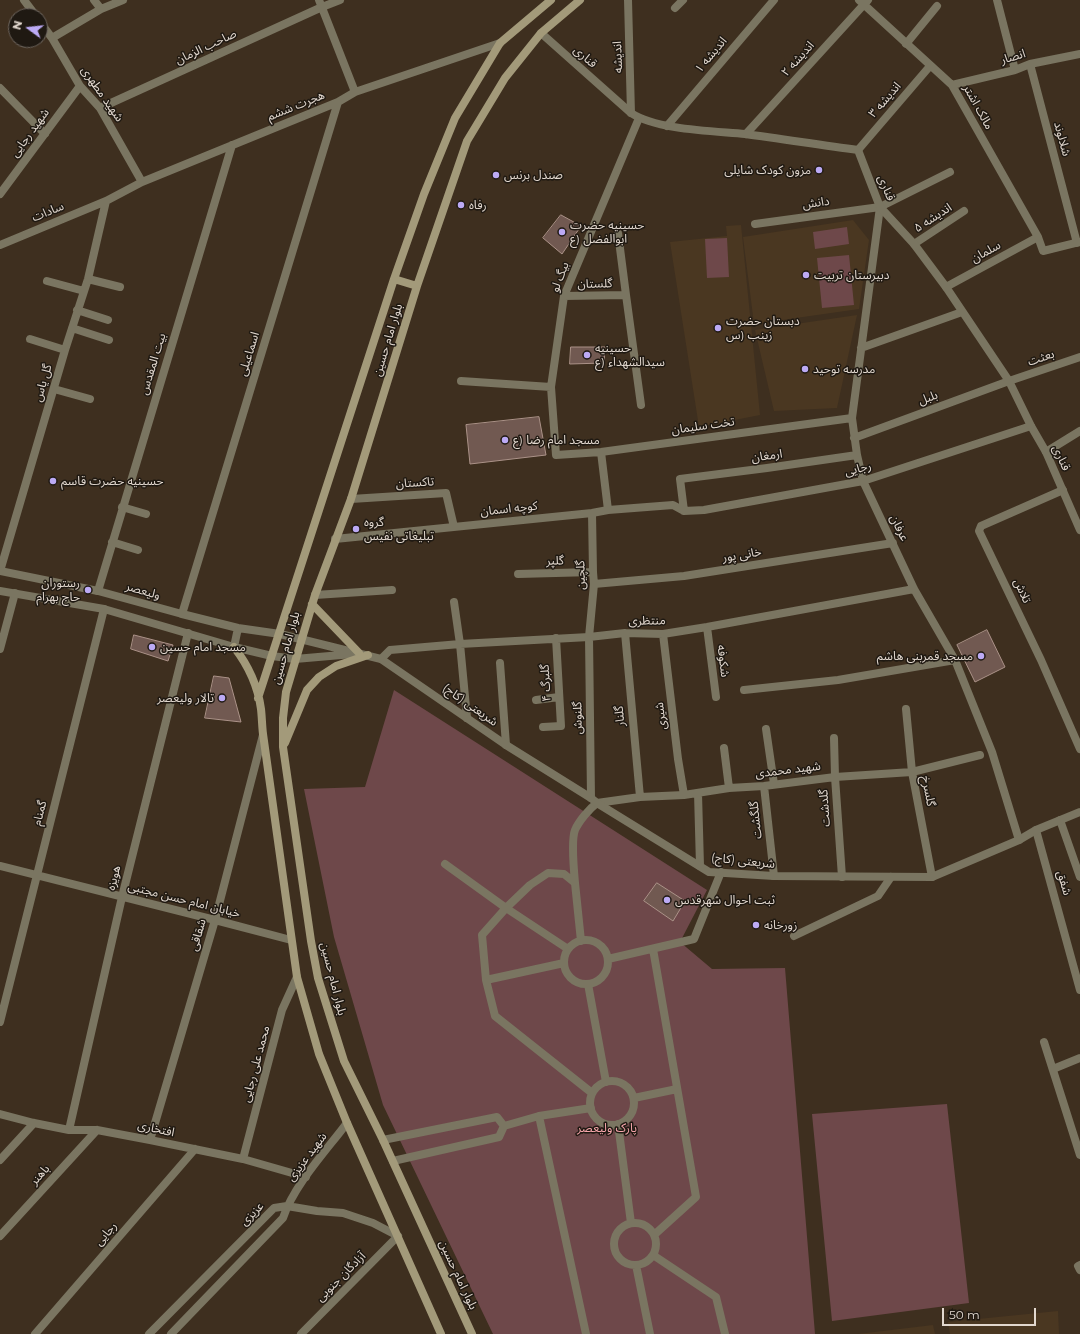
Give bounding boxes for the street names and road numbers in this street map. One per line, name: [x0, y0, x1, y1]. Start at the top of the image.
street label: صاحب الزمان: [173, 27, 239, 67]
street label: اندیشه ۱: [692, 34, 730, 76]
street label: اندیشه ۲: [779, 39, 817, 79]
street label: اندیشه: [610, 41, 626, 73]
street label: قناری: [570, 43, 600, 71]
street label: انصار: [999, 46, 1027, 68]
street label: شهید مطهری: [78, 64, 126, 124]
street label: اندیشه ۳: [866, 79, 904, 121]
street label: مالک اشتر: [960, 82, 996, 132]
street label: هجرت ششم: [265, 88, 327, 124]
street label: شهید رجایی: [8, 106, 52, 160]
street label: شلالوند: [1051, 120, 1073, 158]
street label: قناری: [874, 173, 898, 203]
street label: دانش: [802, 194, 830, 212]
street label: سادات: [30, 199, 66, 225]
street label: اندیشه ۵: [911, 200, 955, 236]
street label: سلمان: [969, 238, 1003, 266]
street label: بیگ لو: [548, 260, 572, 294]
street label: گلستان: [577, 276, 613, 292]
street label: بلوار امام حسین: [370, 302, 406, 378]
street label: اسماعیلی: [235, 330, 263, 378]
street label: بیت المقدس: [137, 331, 169, 397]
street label: بعثت: [1026, 347, 1056, 369]
street label: گل یاس: [31, 363, 55, 403]
street label: بلبل: [916, 388, 940, 408]
street label: تخت سلیمان: [670, 414, 736, 438]
street label: قناری: [1049, 443, 1073, 473]
street label: ارمغان: [751, 447, 783, 465]
street label: رجایی: [843, 459, 873, 479]
street label: تاکستان: [395, 474, 435, 492]
street label: کوچه اسمان: [480, 499, 538, 519]
street label: عرفان: [887, 512, 911, 544]
street label: خانی پور: [721, 545, 763, 565]
street label: گلپر: [546, 554, 564, 568]
street label: گلچین: [574, 560, 588, 590]
street label: تلاش: [1010, 576, 1034, 606]
street label: ولیعصر: [124, 579, 162, 603]
street label: بلوار امام حسین: [269, 610, 303, 686]
street label: منتظری: [628, 613, 666, 629]
street label: شکوفه: [714, 644, 732, 678]
street label: گلبرگ ۴: [538, 664, 554, 702]
street label: شریعتی (کاج): [440, 681, 500, 729]
street label: گلنوش: [571, 701, 585, 735]
street label: شیری: [652, 701, 670, 731]
street label: گلنار: [612, 705, 628, 727]
street label: شهید محمدی: [754, 759, 822, 781]
street label: گلسرخ: [918, 774, 938, 808]
street label: گلدشت: [817, 789, 833, 827]
street label: گمنام: [30, 799, 50, 827]
street label: گلگشت: [747, 800, 765, 840]
street label: شریعتی (کاج): [710, 850, 776, 872]
street label: هویزه: [104, 864, 124, 892]
street label: شفق: [1054, 869, 1074, 897]
street label: خیابان امام حسن مجتبی: [126, 879, 242, 921]
street label: شقاقی: [187, 917, 209, 953]
street label: بلوار امام حسین: [317, 941, 349, 1017]
street label: محمد علی رجایی: [239, 1024, 273, 1104]
street label: افتخاری: [136, 1118, 176, 1140]
street label: شهید عزیزی: [284, 1130, 330, 1184]
street label: باهنر: [27, 1162, 53, 1188]
street label: عزیزی: [237, 1199, 267, 1229]
street label: رجایی: [92, 1219, 120, 1249]
street label: بلوار امام حسین: [436, 1238, 480, 1312]
street label: آزادگان جنوبی: [313, 1249, 369, 1305]

